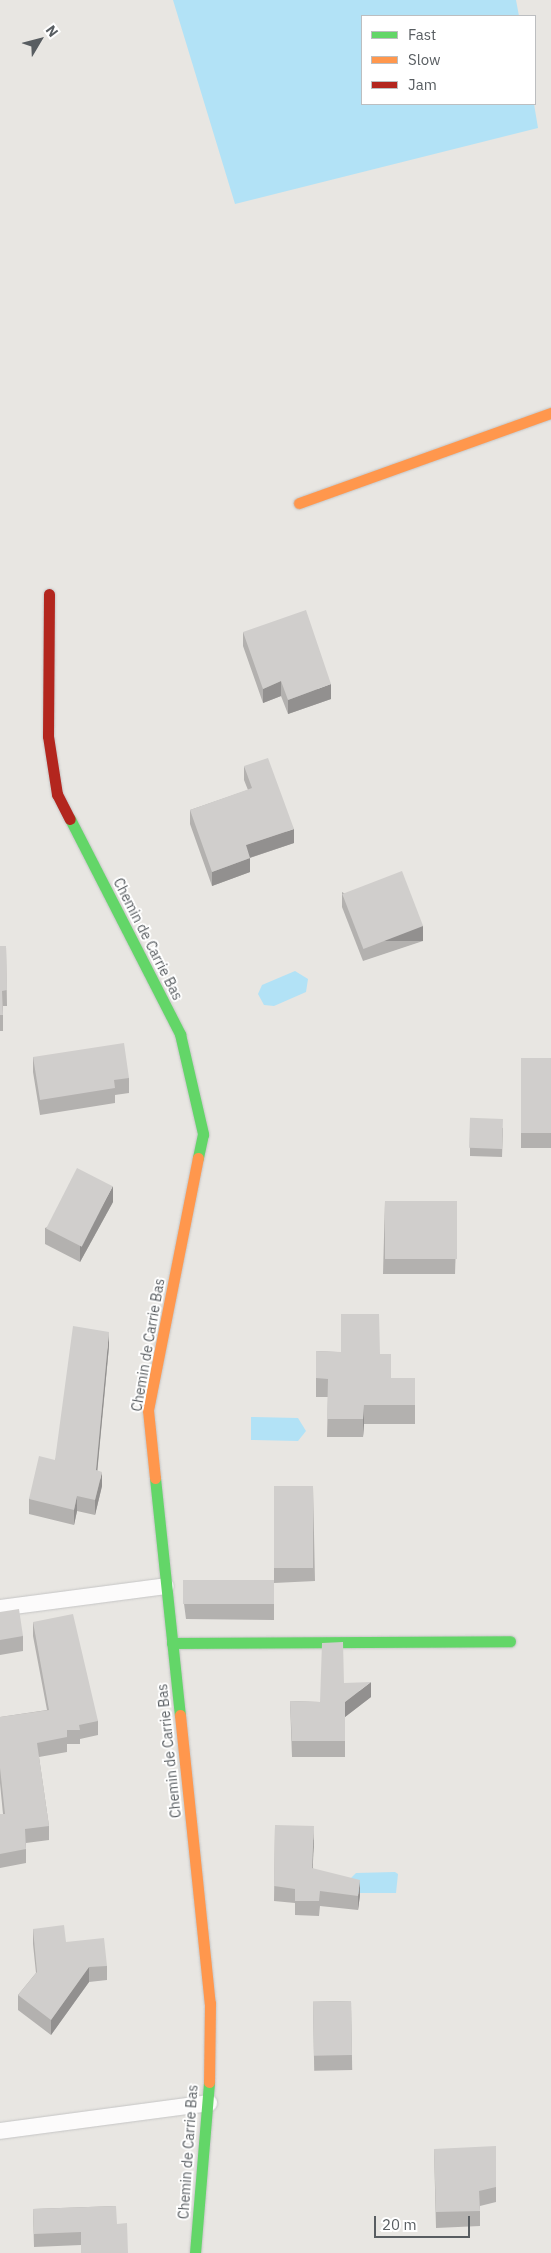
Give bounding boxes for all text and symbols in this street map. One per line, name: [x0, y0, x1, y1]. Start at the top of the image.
north arrow: [15, 15, 65, 65]
legend: [361, 15, 536, 105]
text: N: [42, 22, 62, 40]
text: Fast: [408, 25, 436, 44]
text: Slow: [408, 50, 441, 69]
text: Jam: [408, 75, 437, 94]
street label: Chemin de Carrie Bas: [110, 875, 186, 1003]
street label: Chemin de Carrie Bas: [128, 1277, 168, 1413]
street label: Chemin de Carrie Bas: [154, 1683, 184, 1819]
street label: Chemin de Carrie Bas: [175, 2084, 201, 2220]
scale bar: [376, 2206, 472, 2238]
text: 20 m: [382, 2215, 417, 2234]

